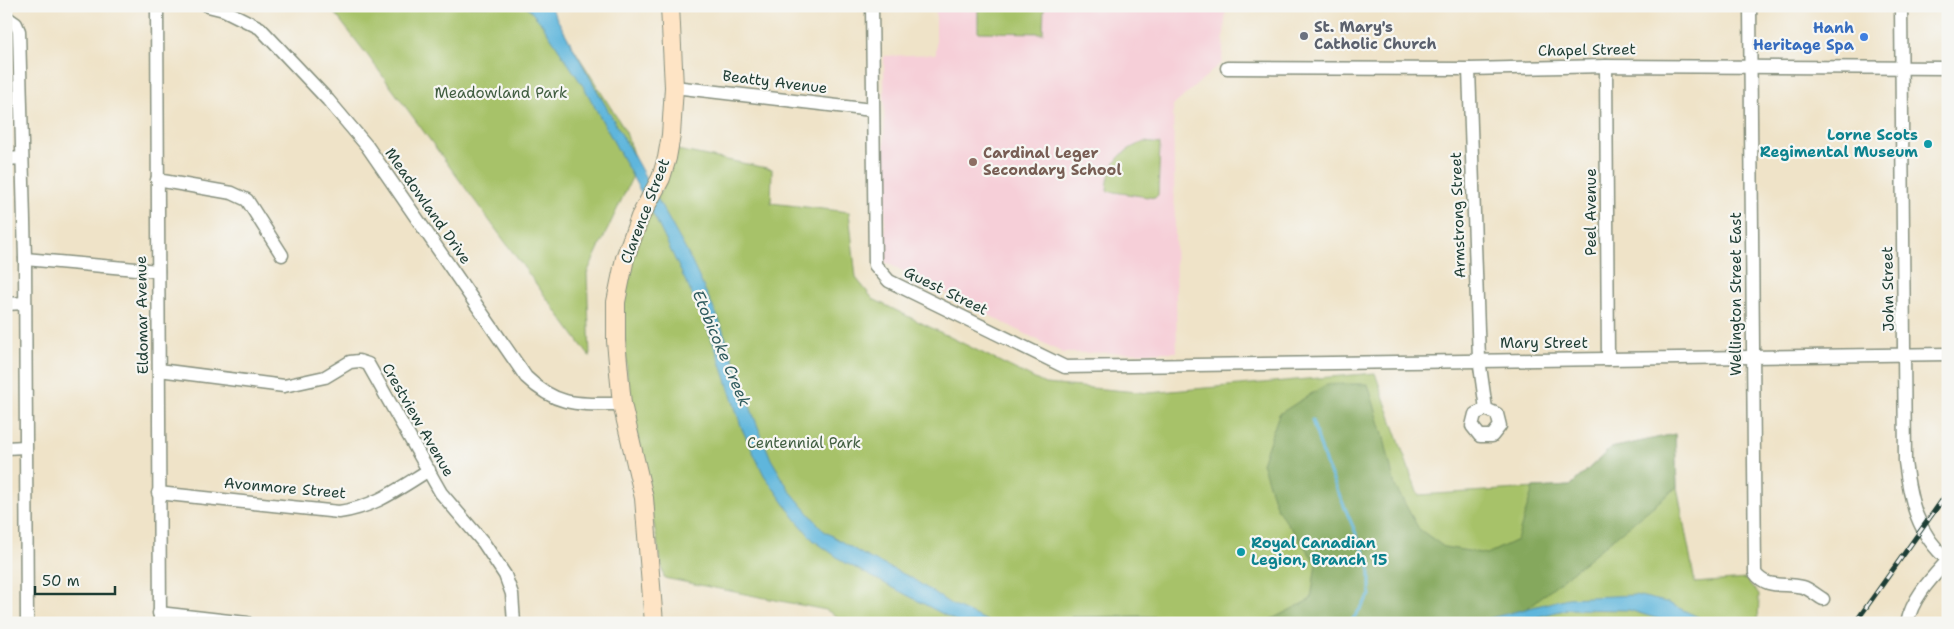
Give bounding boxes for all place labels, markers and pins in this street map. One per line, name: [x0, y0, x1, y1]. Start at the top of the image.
place label: St. Mary's Catholic Church: [1314, 17, 1437, 54]
place label: Hanh Heritage Spa: [1753, 18, 1855, 55]
marker: St. Mary's Catholic Church: [1298, 30, 1310, 42]
marker: Hanh Heritage Spa: [1858, 31, 1870, 43]
place label: Lorne Scots Regimental Museum: [1760, 125, 1918, 162]
marker: Lorne Scots Regimental Museum: [1922, 138, 1934, 150]
place label: Cardinal Leger Secondary School: [983, 143, 1122, 180]
marker: Cardinal Leger Secondary School: [967, 156, 979, 168]
place label: Royal Canadian Legion, Branch 15: [1251, 533, 1387, 570]
marker: Royal Canadian Legion, Branch 15: [1235, 546, 1247, 558]

